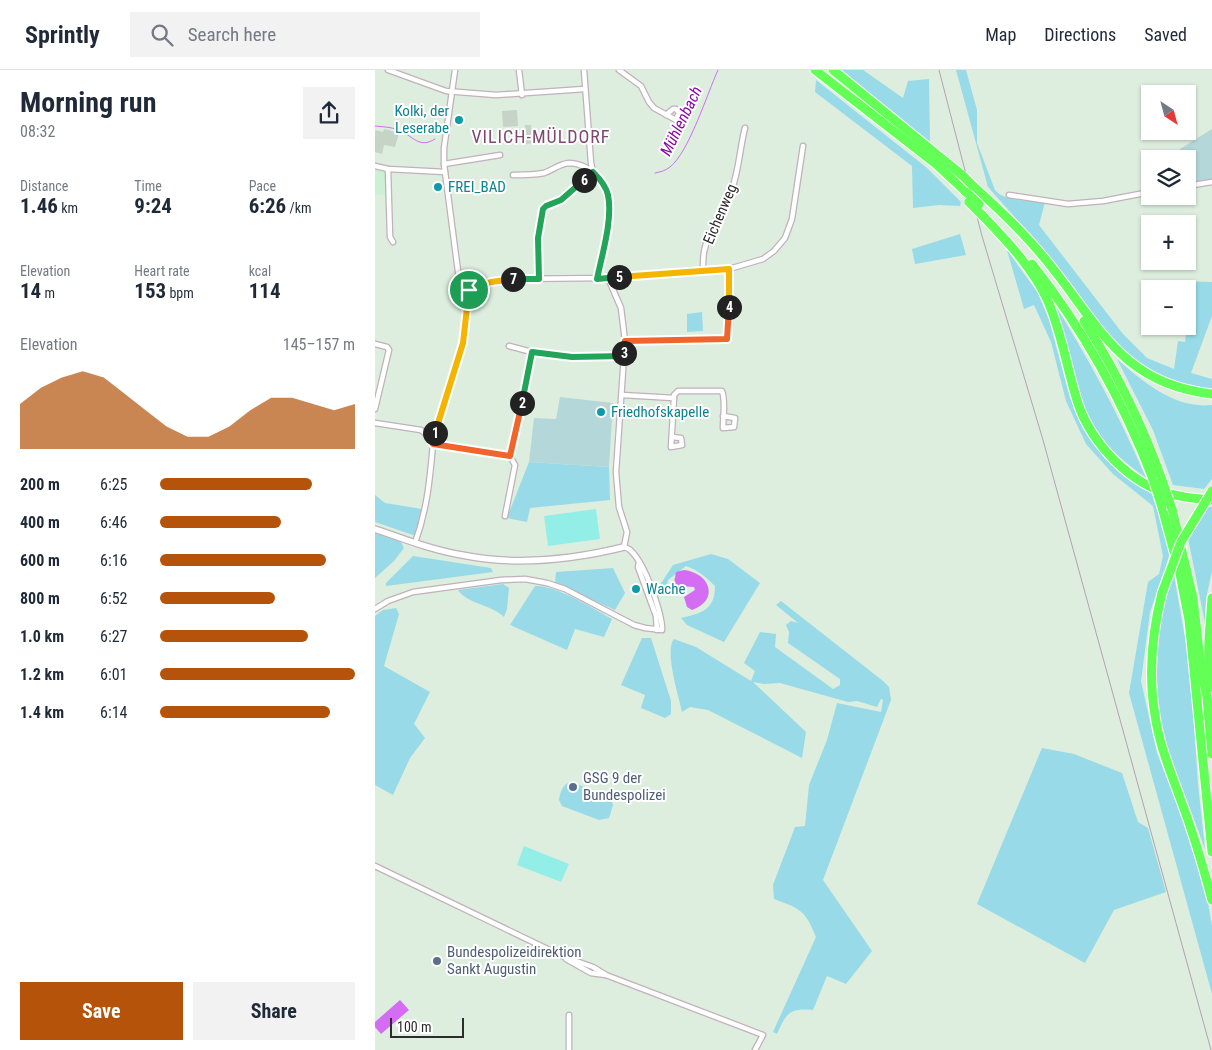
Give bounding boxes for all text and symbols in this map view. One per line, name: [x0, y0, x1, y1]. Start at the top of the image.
search box: [130, 12, 480, 57]
text: Sprintly: [25, 21, 100, 49]
icon: search: [148, 21, 176, 49]
text: Search here: [188, 23, 276, 46]
text: Map: [985, 24, 1016, 45]
text: Directions: [1044, 24, 1116, 45]
text: Saved: [1144, 24, 1187, 45]
water label: Mühlenbach: [656, 83, 706, 159]
north arrow: [1141, 85, 1196, 140]
map controls: [1141, 85, 1196, 335]
text: Morning run: [20, 86, 156, 119]
button: share: [303, 87, 355, 139]
place label: Kolki, der Leserabe: [394, 102, 449, 137]
marker: Kolki, der Leserabe: [453, 114, 465, 126]
text: 08:32: [20, 122, 55, 141]
district label: VILICH-MÜLDORF: [471, 126, 611, 147]
button: layers: [1141, 150, 1196, 205]
pin: 6: [571, 168, 597, 192]
text: 6: [581, 172, 588, 188]
text: Distance: [20, 178, 68, 194]
text: Time: [134, 178, 162, 194]
text: Pace: [249, 178, 276, 194]
place label: FREI_BAD: [448, 178, 506, 196]
marker: FREI_BAD: [432, 181, 444, 193]
street label: Eichenweg: [699, 181, 741, 247]
text: 1.46: [20, 194, 58, 218]
text: 9:24: [134, 194, 172, 218]
text: 6:26: [249, 194, 286, 218]
text: km: [58, 200, 78, 216]
text: /km: [286, 200, 312, 216]
button: +: [1141, 215, 1196, 270]
text: Elevation: [20, 263, 70, 279]
text: Heart rate: [134, 263, 190, 279]
text: kcal: [249, 263, 271, 279]
pin: 5: [607, 264, 631, 290]
pin: 7: [501, 266, 525, 292]
pin: [448, 269, 490, 311]
text: 5: [616, 269, 623, 285]
text: 7: [510, 271, 517, 287]
icon: arrive: [455, 276, 483, 304]
text: 14: [20, 279, 41, 303]
text: 153: [134, 279, 166, 303]
text: 114: [249, 279, 281, 303]
button: −: [1141, 280, 1196, 335]
text: m: [41, 285, 55, 301]
text: bpm: [166, 285, 194, 301]
pin: 4: [717, 294, 741, 320]
text: 4: [726, 299, 733, 315]
text: Elevation: [20, 335, 78, 354]
text: 145–157 m: [283, 335, 355, 354]
pin: 3: [611, 340, 637, 366]
text: 3: [621, 345, 628, 361]
pin: 2: [509, 390, 535, 416]
text: 2: [519, 395, 526, 411]
place label: Friedhofskapelle: [611, 403, 709, 421]
marker: Friedhofskapelle: [595, 406, 607, 418]
pin: 1: [423, 420, 447, 446]
text: 1: [432, 425, 439, 441]
text: 200 m: [20, 475, 60, 494]
text: 6:25: [100, 475, 127, 494]
text: 400 m: [20, 513, 60, 532]
text: 6:46: [100, 513, 127, 532]
text: 600 m: [20, 551, 60, 570]
text: 6:16: [100, 551, 127, 570]
place label: Wache: [646, 580, 686, 598]
marker: Wache: [630, 583, 642, 595]
text: 800 m: [20, 589, 60, 608]
text: 6:52: [100, 589, 127, 608]
text: 1.0 km: [20, 627, 64, 646]
text: 6:27: [100, 627, 127, 646]
text: 1.2 km: [20, 665, 64, 684]
text: 6:01: [100, 665, 127, 684]
text: 1.4 km: [20, 703, 64, 722]
text: 6:14: [100, 703, 127, 722]
place label: GSG 9 der Bundespolizei: [583, 769, 666, 804]
marker: GSG 9 der Bundespolizei: [567, 781, 579, 793]
place label: Bundespolizeidirektion Sankt Augustin: [447, 943, 582, 978]
marker: Bundespolizeidirektion Sankt Augustin: [431, 955, 443, 967]
button: Save: [20, 982, 183, 1040]
button: Share: [193, 982, 355, 1040]
scale bar: [390, 1015, 464, 1038]
text: 100 m: [397, 1019, 432, 1035]

